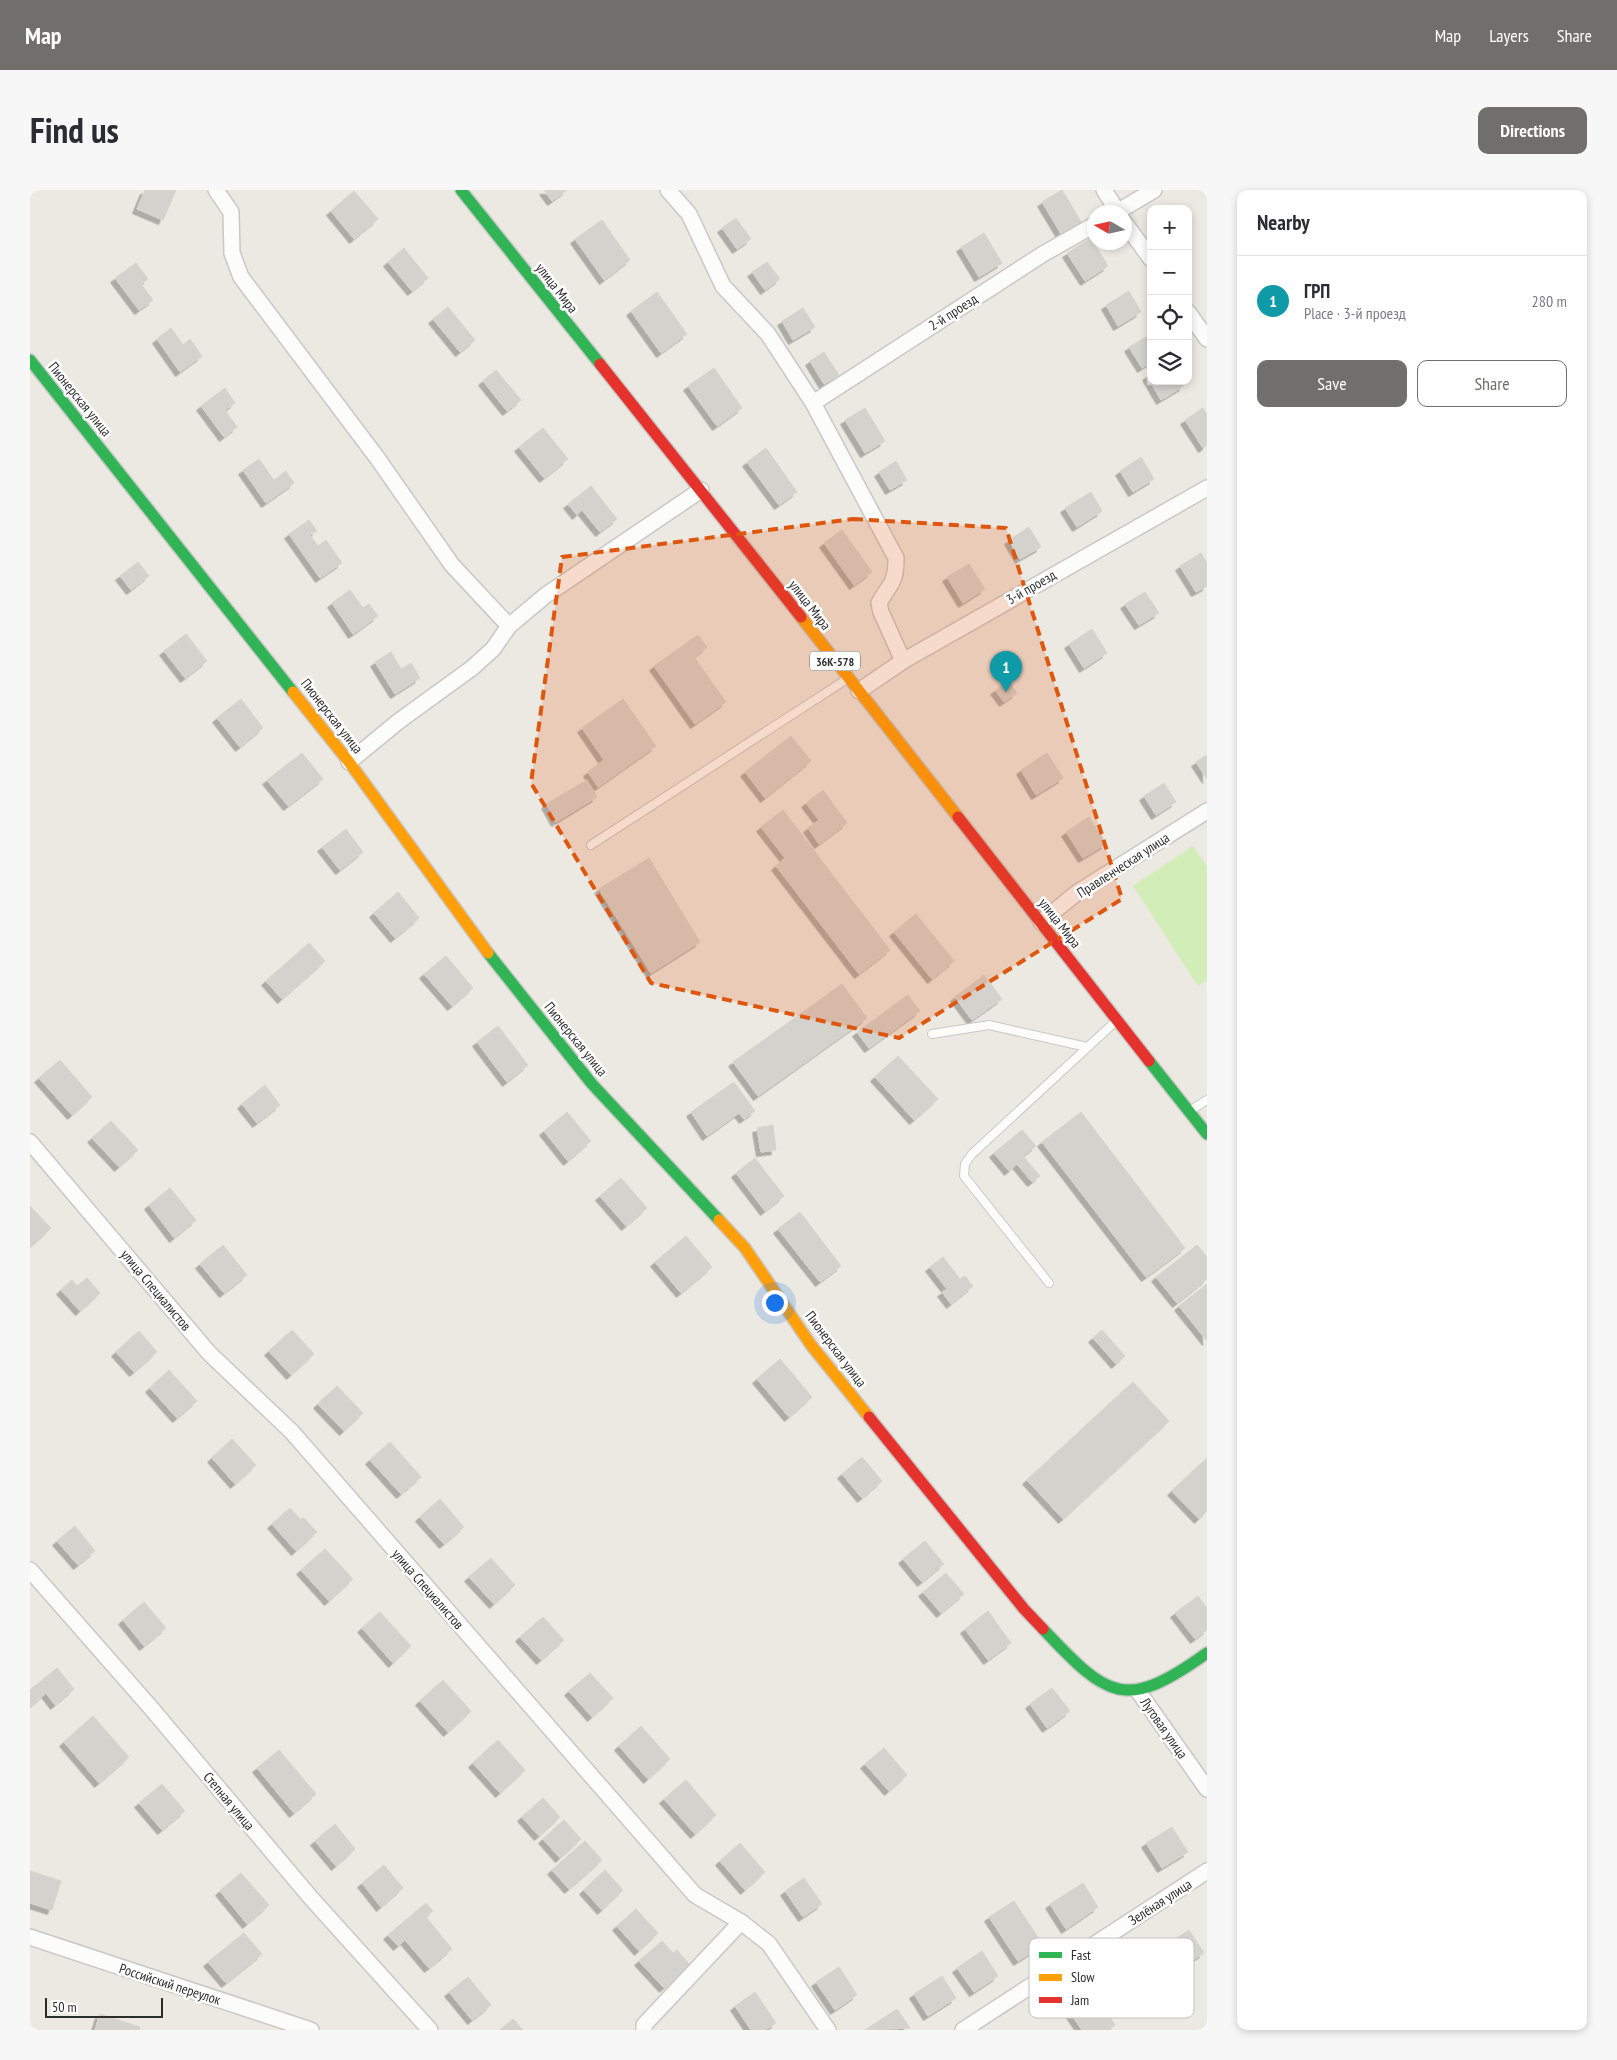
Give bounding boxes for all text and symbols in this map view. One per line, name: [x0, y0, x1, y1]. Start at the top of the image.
text: Map: [25, 20, 62, 51]
text: Map: [1435, 24, 1461, 47]
text: Layers: [1489, 24, 1529, 47]
text: Share: [1557, 24, 1592, 47]
text: Find us: [30, 107, 119, 153]
button: Directions: [1478, 107, 1587, 154]
north arrow: [1087, 205, 1132, 250]
map controls: [1147, 205, 1192, 385]
button: +: [1147, 205, 1192, 250]
text: Nearby: [1257, 209, 1310, 236]
button: −: [1147, 250, 1192, 295]
street label: улица Мира: [532, 259, 582, 317]
text: ГРП: [1304, 279, 1330, 303]
street label: 2-й проезд: [925, 290, 981, 334]
text: 1: [1269, 291, 1277, 311]
text: 280 m: [1532, 291, 1567, 311]
button: locate: [1147, 295, 1192, 340]
text: Place · 3-й проезд: [1304, 303, 1406, 323]
button: layers: [1147, 340, 1192, 385]
street label: Пионерская улица: [45, 358, 115, 440]
button: Save: [1257, 360, 1407, 407]
button: Share: [1417, 360, 1567, 407]
street label: 3-й проезд: [1003, 566, 1059, 608]
street label: улица Мира: [785, 576, 835, 634]
pin: 1: [990, 651, 1022, 692]
road number: 36К-578: [810, 652, 860, 671]
street label: Пионерская улица: [297, 675, 367, 757]
street label: Правленческая улица: [1073, 828, 1173, 902]
street label: улица Мира: [1035, 894, 1085, 952]
street label: Пионерская улица: [541, 998, 611, 1080]
street label: улица Специалистов: [117, 1246, 195, 1335]
your location: [762, 1290, 788, 1316]
street label: Пионерская улица: [802, 1307, 870, 1391]
street label: улица Специалистов: [388, 1545, 468, 1633]
street label: Луговая улица: [1136, 1693, 1192, 1762]
street label: Степная улица: [199, 1768, 259, 1834]
street label: Зелёная улица: [1125, 1875, 1195, 1929]
legend: [1029, 1938, 1194, 2018]
text: Fast: [1071, 1946, 1091, 1964]
street label: Российский переулок: [117, 1959, 223, 2009]
text: Slow: [1071, 1968, 1095, 1986]
text: Jam: [1070, 1991, 1089, 2009]
scale bar: [45, 1995, 162, 2018]
text: 50 m: [52, 1998, 77, 2016]

